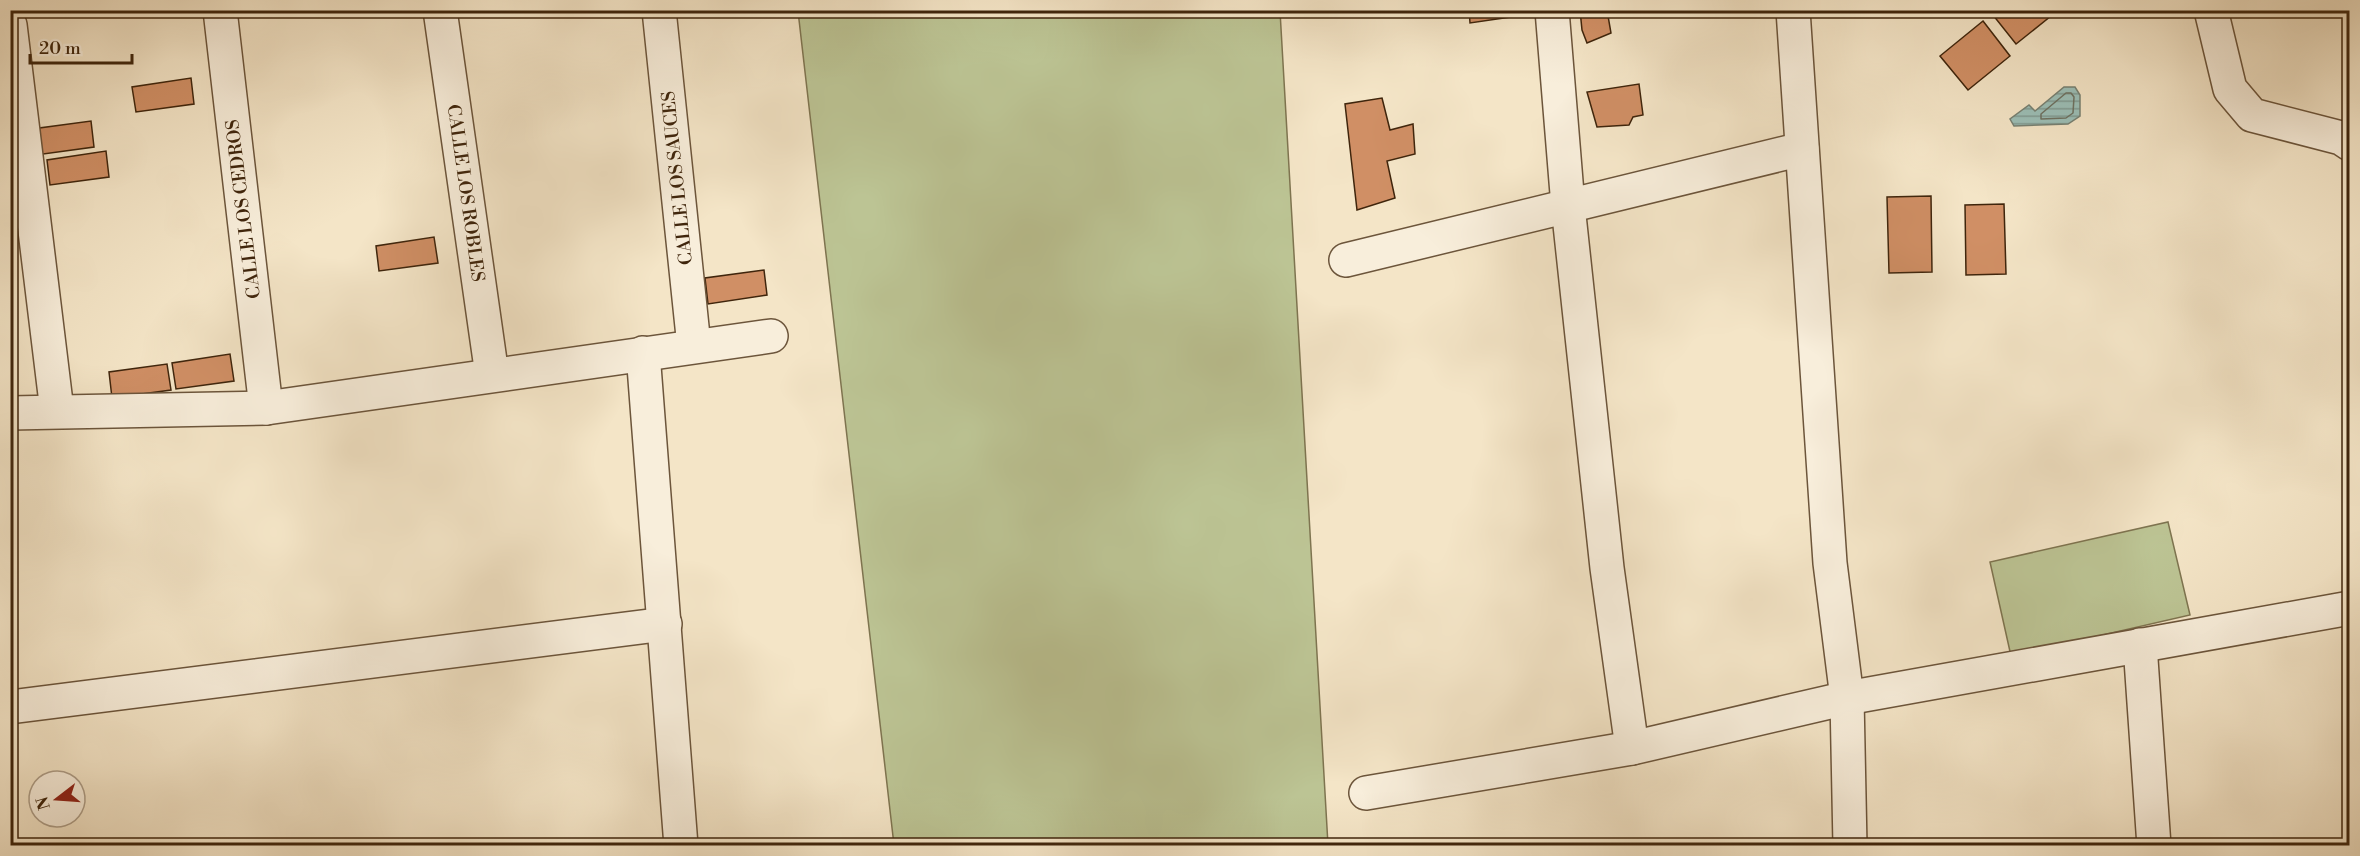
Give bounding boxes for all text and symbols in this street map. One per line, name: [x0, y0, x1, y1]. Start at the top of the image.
scale bar: [30, 27, 132, 65]
text: 20 m: [39, 37, 81, 60]
street label: CALLE LOS SAUCES: [657, 90, 698, 266]
street label: CALLE LOS ROBLES: [442, 103, 489, 283]
street label: CALLE LOS CEDROS: [221, 118, 266, 300]
north arrow: [27, 769, 87, 829]
text: N: [32, 794, 55, 812]

